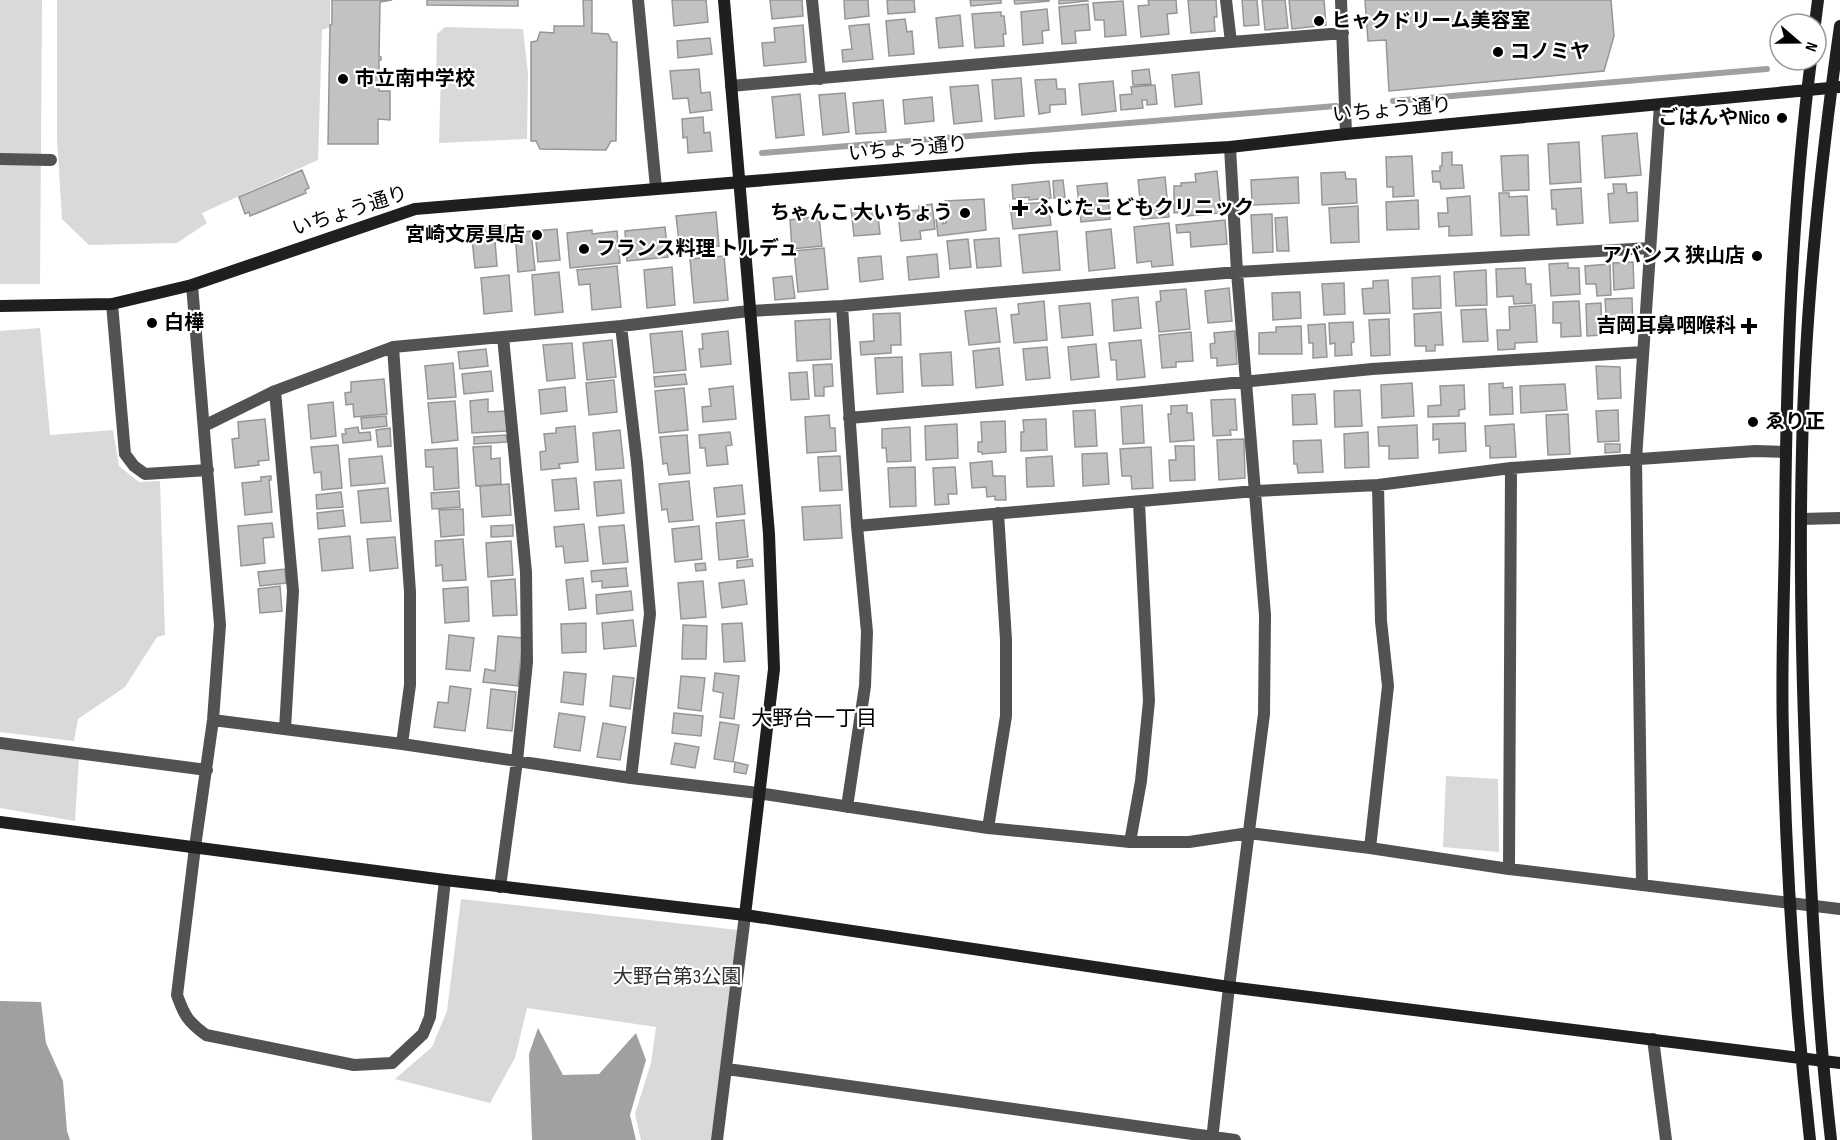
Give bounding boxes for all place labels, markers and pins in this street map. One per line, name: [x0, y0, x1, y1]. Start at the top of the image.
place label: ヒャクドリーム美容室: [1331, 9, 1530, 33]
marker: ヒャクドリーム美容室: [1312, 14, 1326, 28]
place label: コノミヤ: [1510, 40, 1590, 64]
marker: コノミヤ: [1491, 45, 1505, 59]
place label: 市立南中学校: [355, 67, 475, 91]
marker: 市立南中学校: [336, 72, 350, 86]
place label: ごはんやNico: [1658, 106, 1770, 130]
marker: ごはんやNico: [1775, 111, 1789, 125]
place label: ふじたこどもクリニック: [1034, 196, 1254, 220]
marker: ふじたこどもクリニック: [1011, 199, 1029, 217]
place label: ちゃんこ 大いちょう: [770, 201, 953, 225]
marker: ちゃんこ 大いちょう: [958, 206, 972, 220]
place label: 宮崎文房具店: [405, 223, 525, 247]
marker: 宮崎文房具店: [530, 228, 544, 242]
place label: フランス料理 トルデュ: [596, 237, 799, 261]
marker: フランス料理 トルデュ: [577, 242, 591, 256]
place label: アバンス 狭山店: [1602, 244, 1745, 268]
marker: アバンス 狭山店: [1750, 249, 1764, 263]
place label: 白樺: [164, 311, 204, 335]
place label: 吉岡耳鼻咽喉科: [1596, 314, 1736, 338]
marker: 白樺: [145, 316, 159, 330]
marker: 吉岡耳鼻咽喉科: [1740, 317, 1758, 335]
place label: ゑり正: [1765, 410, 1825, 434]
marker: ゑり正: [1746, 415, 1760, 429]

